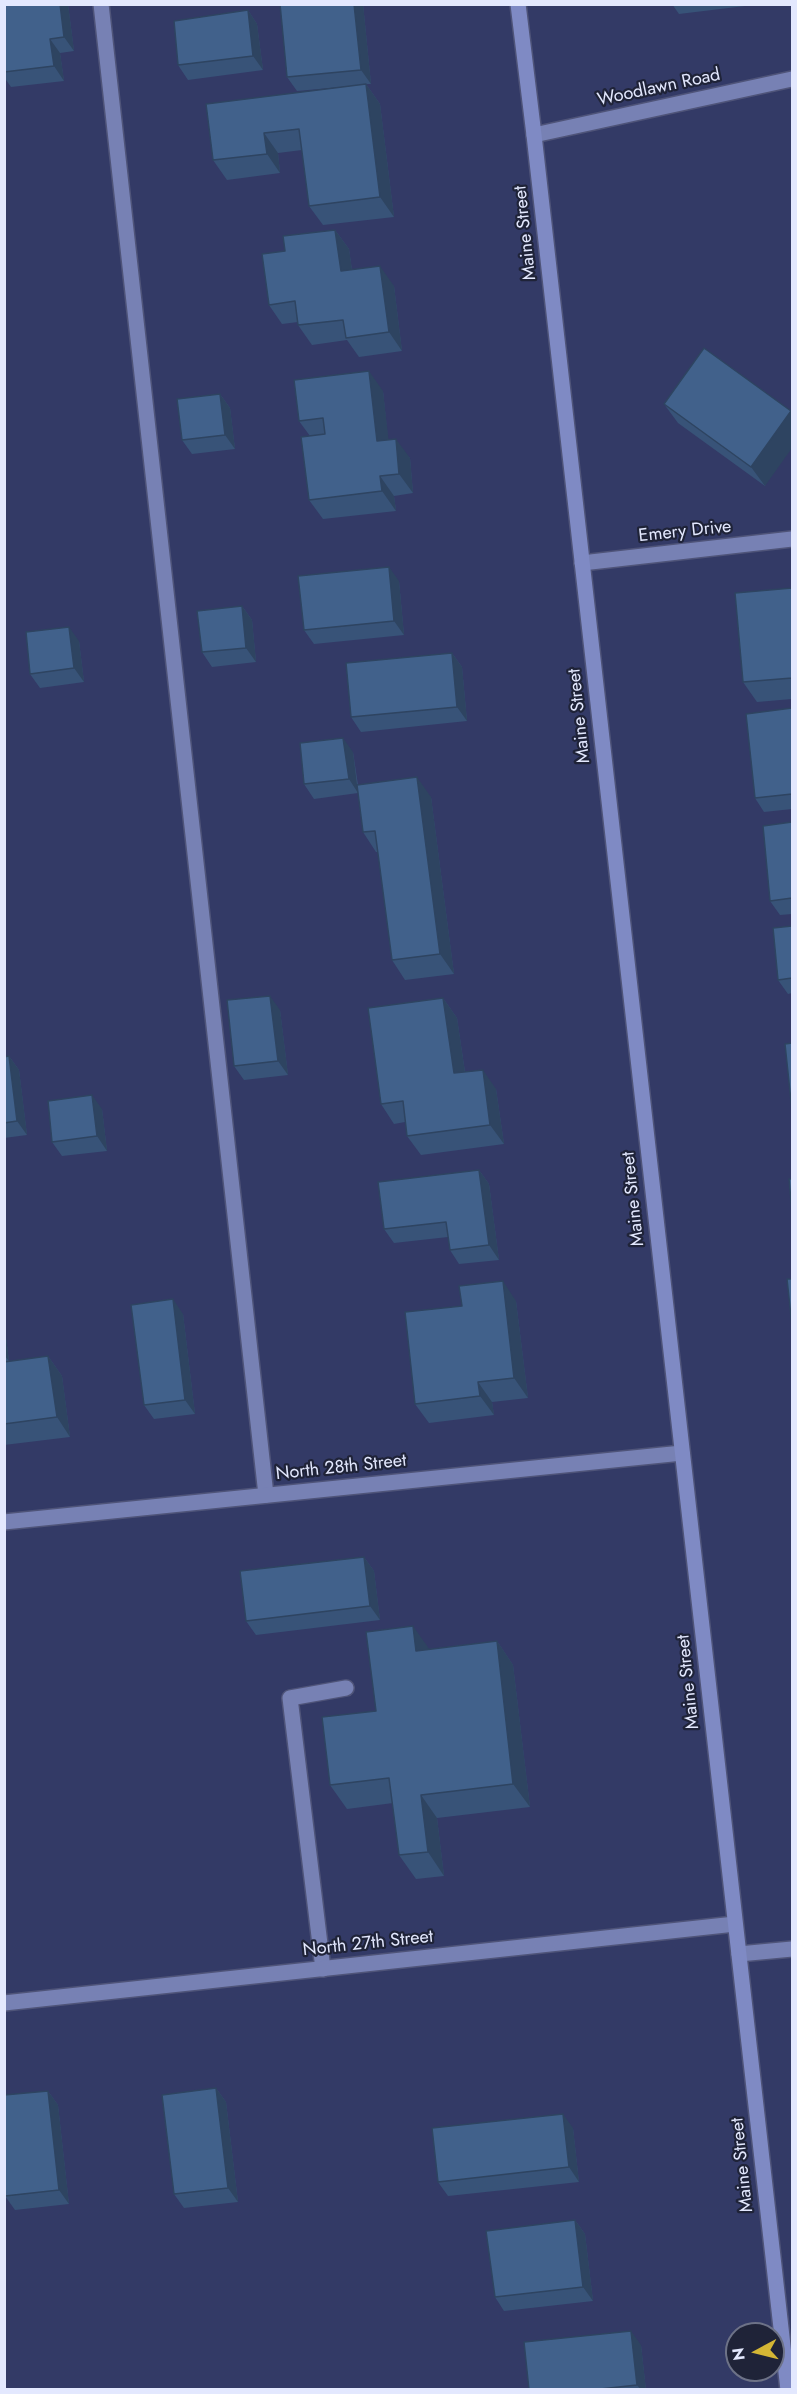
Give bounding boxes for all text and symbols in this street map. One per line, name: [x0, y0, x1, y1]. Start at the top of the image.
street label: Woodlawn Road: [596, 64, 722, 112]
street label: Maine Street: [510, 185, 542, 281]
street label: Emery Drive: [637, 516, 733, 548]
street label: Maine Street: [564, 668, 596, 764]
street label: Maine Street: [618, 1151, 650, 1247]
street label: North 28th Street: [275, 1450, 407, 1486]
street label: Maine Street: [673, 1634, 705, 1730]
street label: North 27th Street: [302, 1926, 434, 1962]
street label: Maine Street: [727, 2117, 759, 2213]
north arrow: [725, 2322, 785, 2382]
text: N: [726, 2346, 751, 2362]

